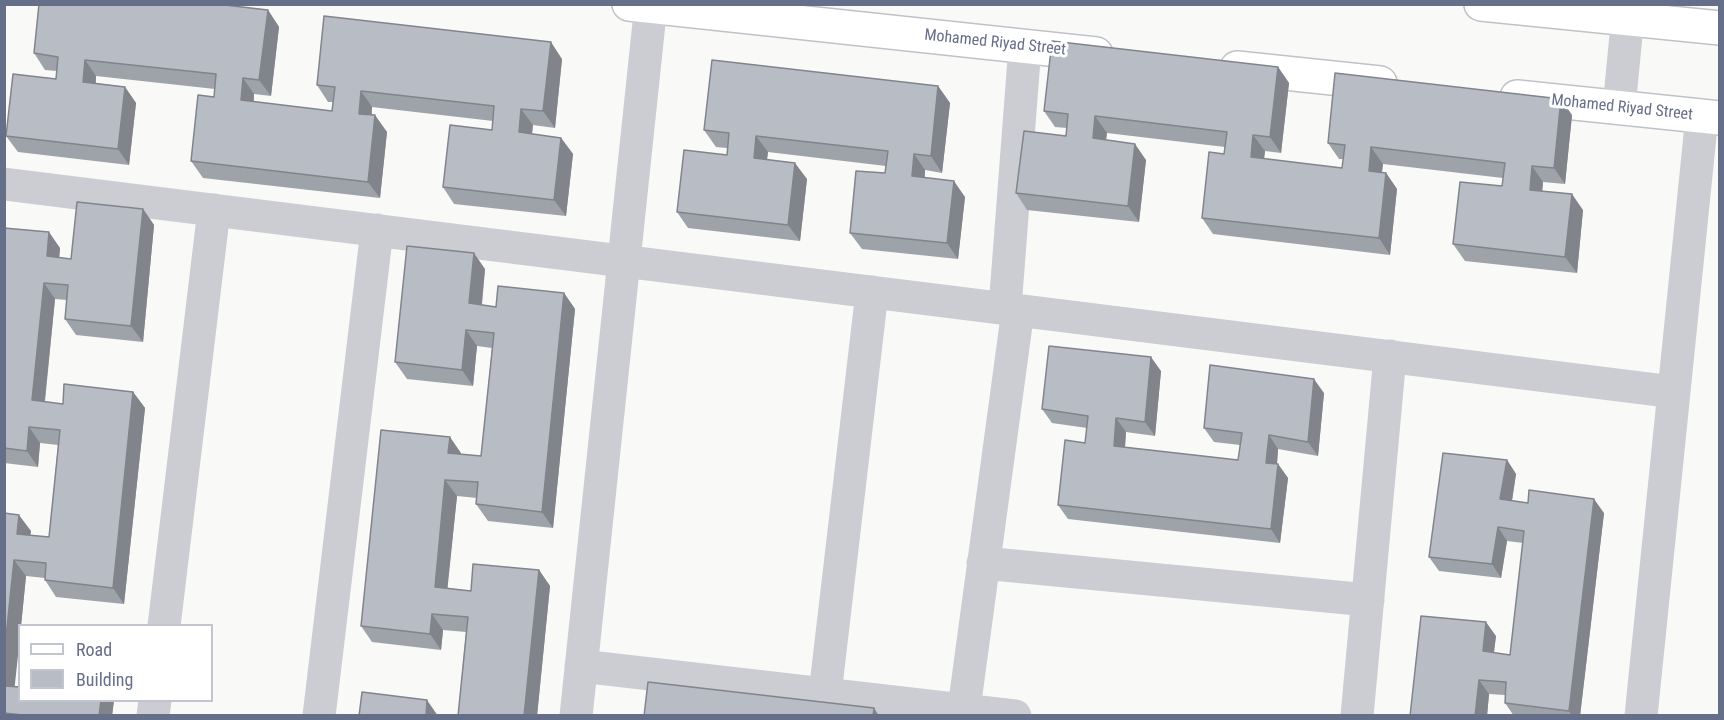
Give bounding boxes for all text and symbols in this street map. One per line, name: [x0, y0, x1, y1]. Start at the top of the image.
street label: Mohamed Riyad Street: [923, 26, 1067, 60]
street label: Mohamed Riyad Street: [1550, 91, 1694, 125]
legend: [18, 624, 213, 702]
text: Road: [76, 639, 112, 660]
text: Building: [76, 669, 133, 690]

